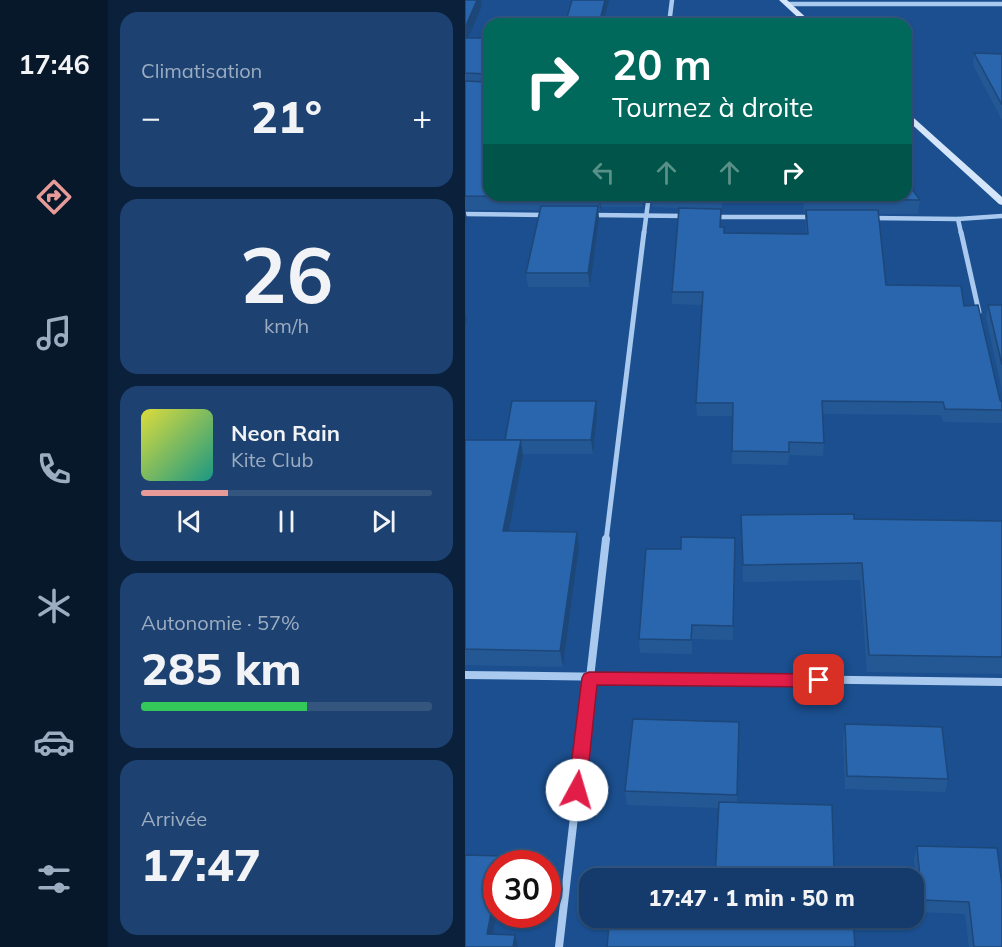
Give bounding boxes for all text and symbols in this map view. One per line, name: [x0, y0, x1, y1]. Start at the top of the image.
text: 20 m: [612, 38, 712, 91]
icon: right: [513, 42, 591, 120]
text: 17:46: [18, 47, 90, 81]
text: Climatisation: [141, 58, 262, 83]
text: 21°: [251, 88, 322, 144]
text: Tournez à droite: [612, 90, 813, 124]
text: −: [141, 96, 161, 137]
text: +: [412, 96, 432, 137]
icon: left: [587, 156, 620, 189]
icon: ahead: [650, 156, 683, 189]
icon: ahead: [713, 156, 746, 189]
icon: right: [776, 156, 809, 189]
icon: directions: [33, 176, 75, 218]
text: 26: [240, 225, 333, 323]
icon: music: [33, 312, 75, 354]
text: km/h: [264, 313, 309, 338]
text: Neon Rain: [231, 419, 340, 447]
text: Kite Club: [231, 447, 313, 472]
icon: phone: [33, 448, 75, 490]
icon: previous: [173, 505, 206, 538]
icon: pause: [270, 505, 303, 538]
icon: next: [367, 505, 400, 538]
icon: climate: [33, 585, 75, 627]
text: Autonomie · 57%: [141, 610, 300, 635]
text: 285 km: [141, 640, 302, 696]
pin: [793, 654, 844, 705]
icon: arrive: [802, 663, 835, 696]
icon: car: [33, 721, 75, 763]
position arrow: [545, 758, 609, 822]
text: Arrivée: [141, 806, 207, 831]
text: 17:47: [141, 836, 261, 892]
speed limit sign: 30: [483, 850, 561, 928]
icon: filters: [33, 858, 75, 900]
text: 17:47 · 1 min · 50 m: [648, 884, 855, 912]

